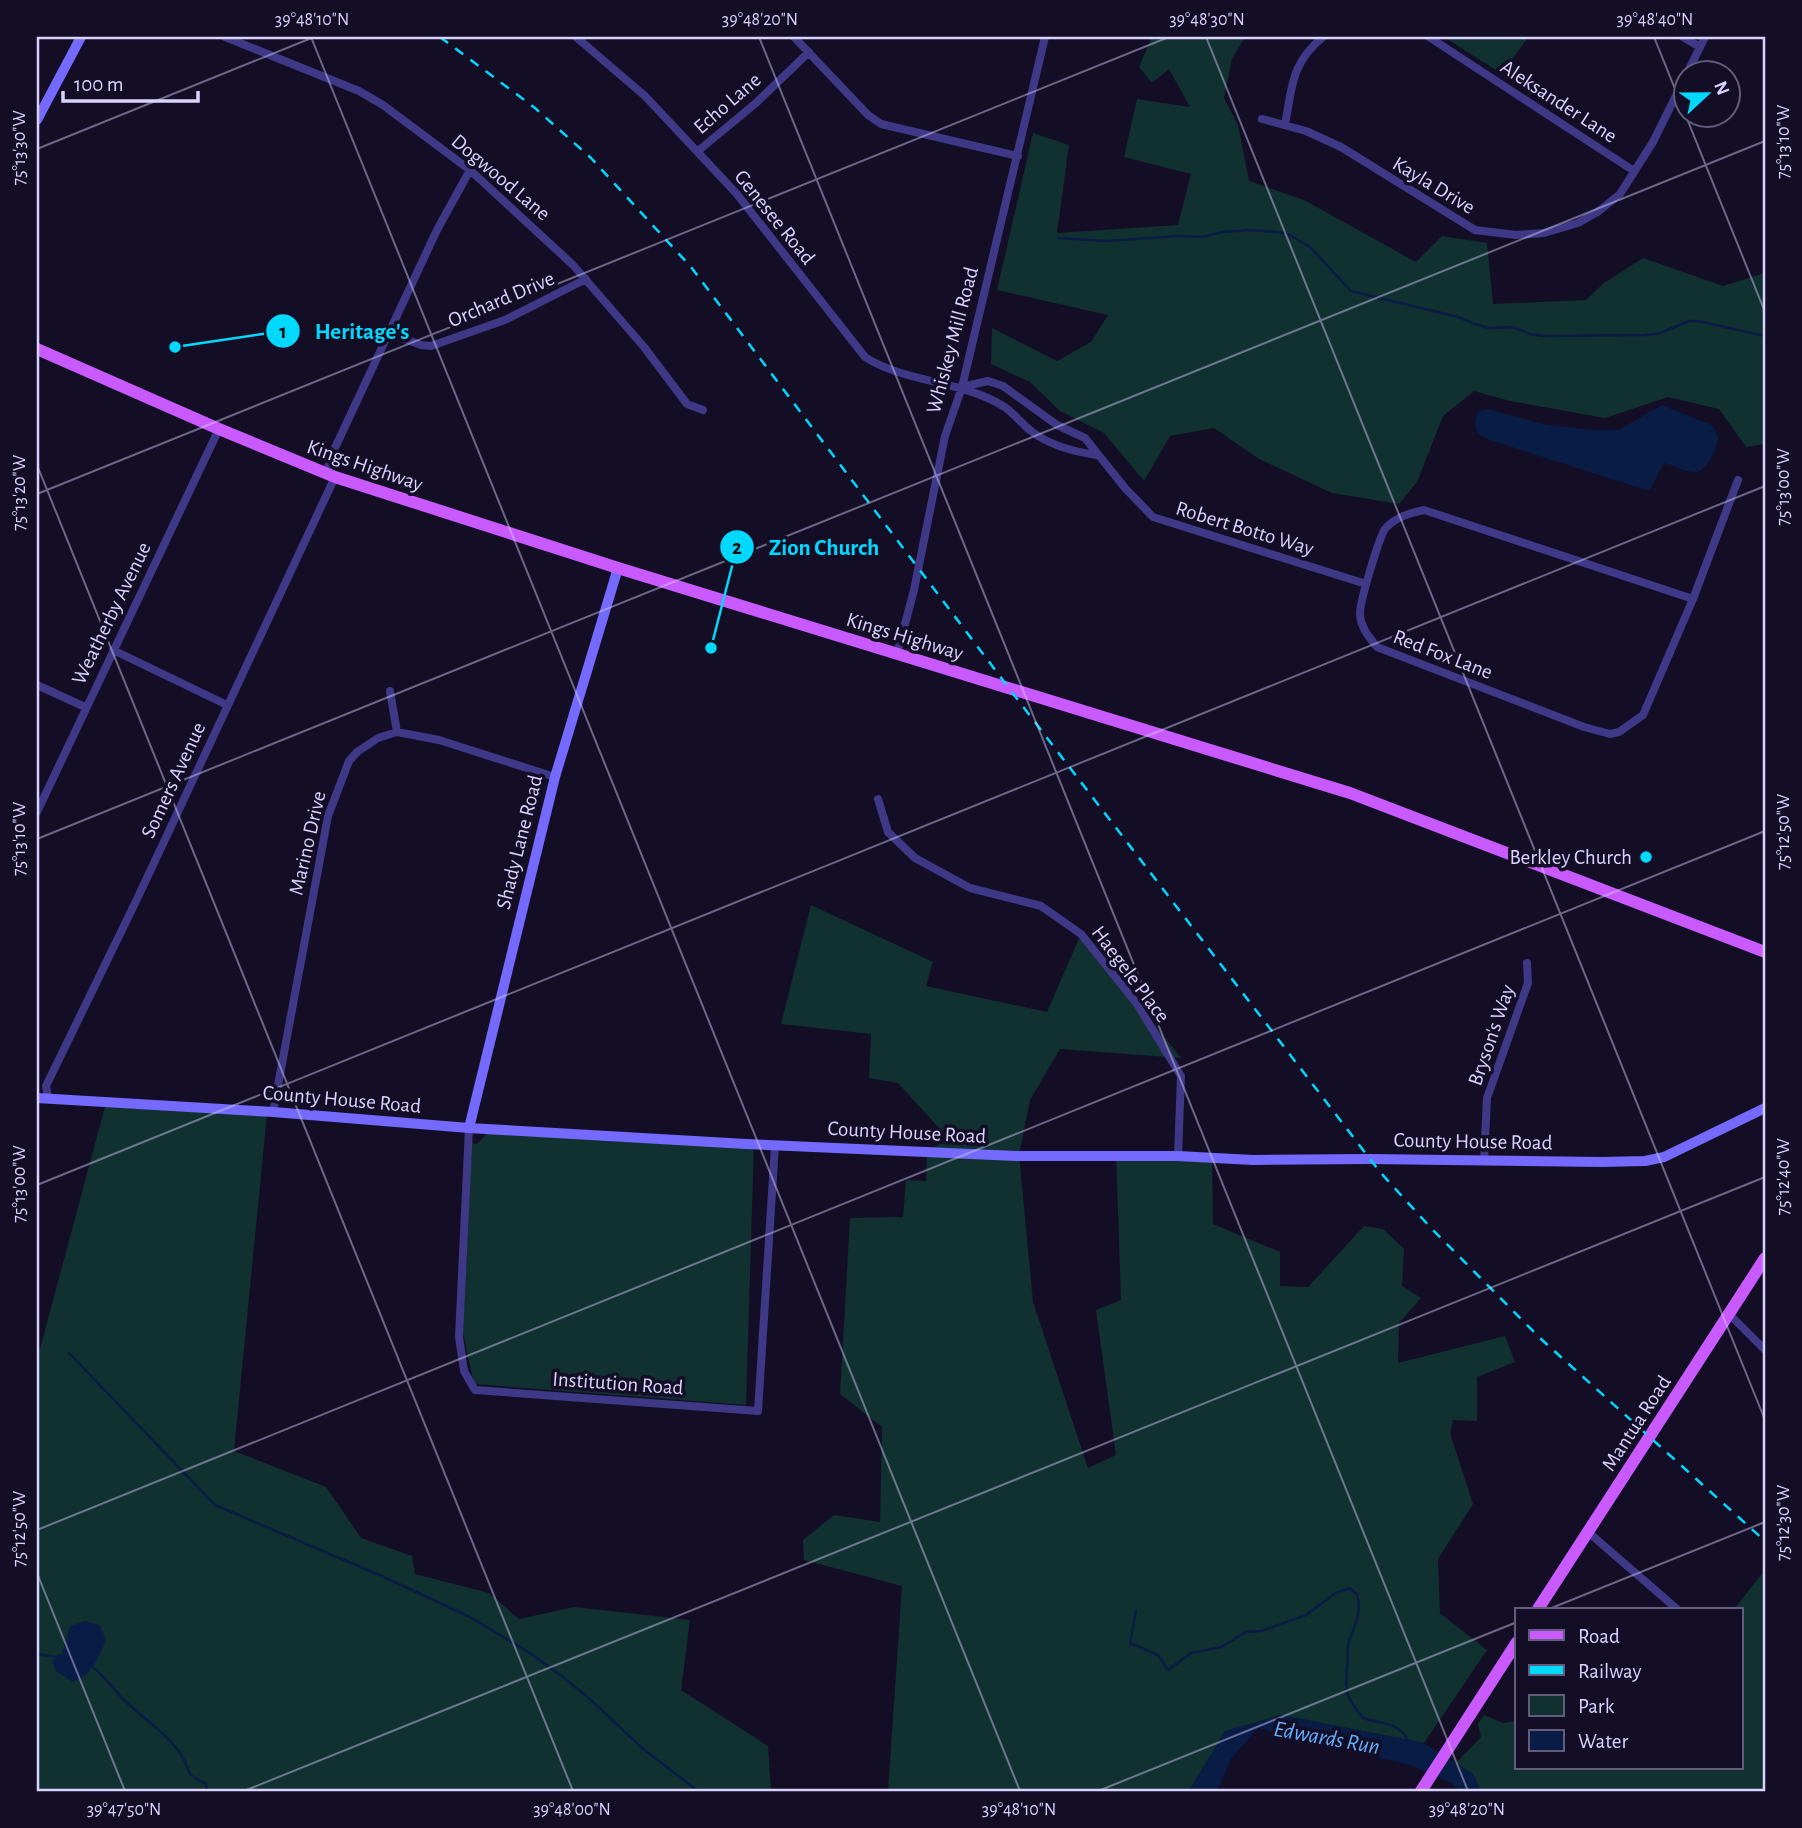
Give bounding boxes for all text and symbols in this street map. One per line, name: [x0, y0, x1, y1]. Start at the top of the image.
text: 39°48'10"N: [275, 11, 349, 29]
text: 39°48'20"N: [722, 11, 798, 29]
text: 39°48'30"N: [1169, 11, 1245, 29]
text: 39°48'40"N: [1617, 11, 1693, 29]
street label: Aleksander Lane: [1497, 56, 1621, 147]
scale bar: [63, 60, 198, 104]
north arrow: [1672, 60, 1742, 130]
street label: Echo Lane: [690, 69, 765, 138]
text: 100 m: [74, 74, 124, 95]
text: N: [1710, 79, 1733, 98]
text: 75°13'10"W: [1775, 105, 1793, 179]
text: 75°13'30"W: [11, 110, 29, 186]
street label: Dogwood Lane: [447, 130, 554, 225]
street label: Kayla Drive: [1389, 153, 1478, 218]
street label: Genesee Road: [730, 166, 819, 269]
street label: Whiskey Mill Road: [923, 264, 982, 416]
street label: Orchard Drive: [445, 268, 557, 331]
callout: Heritage's: [266, 309, 423, 353]
text: 1: [279, 321, 287, 342]
text: Heritage's: [315, 321, 409, 344]
street label: Kings Highway: [304, 436, 426, 495]
text: 75°13'00"W: [1775, 448, 1793, 526]
text: 75°13'20"W: [11, 455, 29, 531]
street label: Robert Botto Way: [1173, 498, 1316, 559]
callout: Zion Church: [720, 525, 893, 569]
text: 2: [732, 537, 742, 558]
text: Zion Church: [769, 537, 879, 560]
street label: Weatherby Avenue: [68, 539, 155, 688]
street label: Kings Highway: [844, 609, 966, 664]
street label: Red Fox Lane: [1390, 626, 1495, 683]
street label: Somers Avenue: [137, 719, 209, 841]
street label: Shady Lane Road: [493, 773, 546, 911]
street label: Marino Drive: [285, 789, 330, 897]
text: 75°12'50"W: [1775, 794, 1793, 870]
text: 75°13'10"W: [11, 802, 29, 876]
place label: Berkley Church: [1509, 847, 1632, 868]
marker: Berkley Church: [1638, 849, 1654, 865]
street label: Haegele Place: [1088, 922, 1174, 1026]
street label: Bryson's Way: [1464, 982, 1519, 1088]
street label: County House Road: [262, 1082, 422, 1117]
street label: County House Road: [827, 1118, 987, 1147]
street label: County House Road: [1393, 1130, 1553, 1153]
text: 75°12'40"W: [1775, 1138, 1793, 1216]
text: 75°13'00"W: [11, 1145, 29, 1223]
street label: Institution Road: [552, 1368, 684, 1399]
street label: Mantua Road: [1598, 1372, 1675, 1475]
text: 75°12'30"W: [1775, 1485, 1793, 1561]
text: 75°12'50"W: [11, 1491, 29, 1567]
legend: [1515, 1608, 1742, 1769]
text: Road: [1578, 1626, 1620, 1647]
text: Railway: [1578, 1661, 1641, 1682]
text: Park: [1578, 1696, 1615, 1717]
water label: Edwards Run: [1272, 1718, 1382, 1759]
text: Water: [1578, 1731, 1628, 1752]
text: 39°47'50"N: [87, 1801, 161, 1819]
text: 39°48'00"N: [533, 1801, 611, 1819]
text: 39°48'10"N: [982, 1801, 1056, 1819]
text: 39°48'20"N: [1429, 1801, 1505, 1819]

